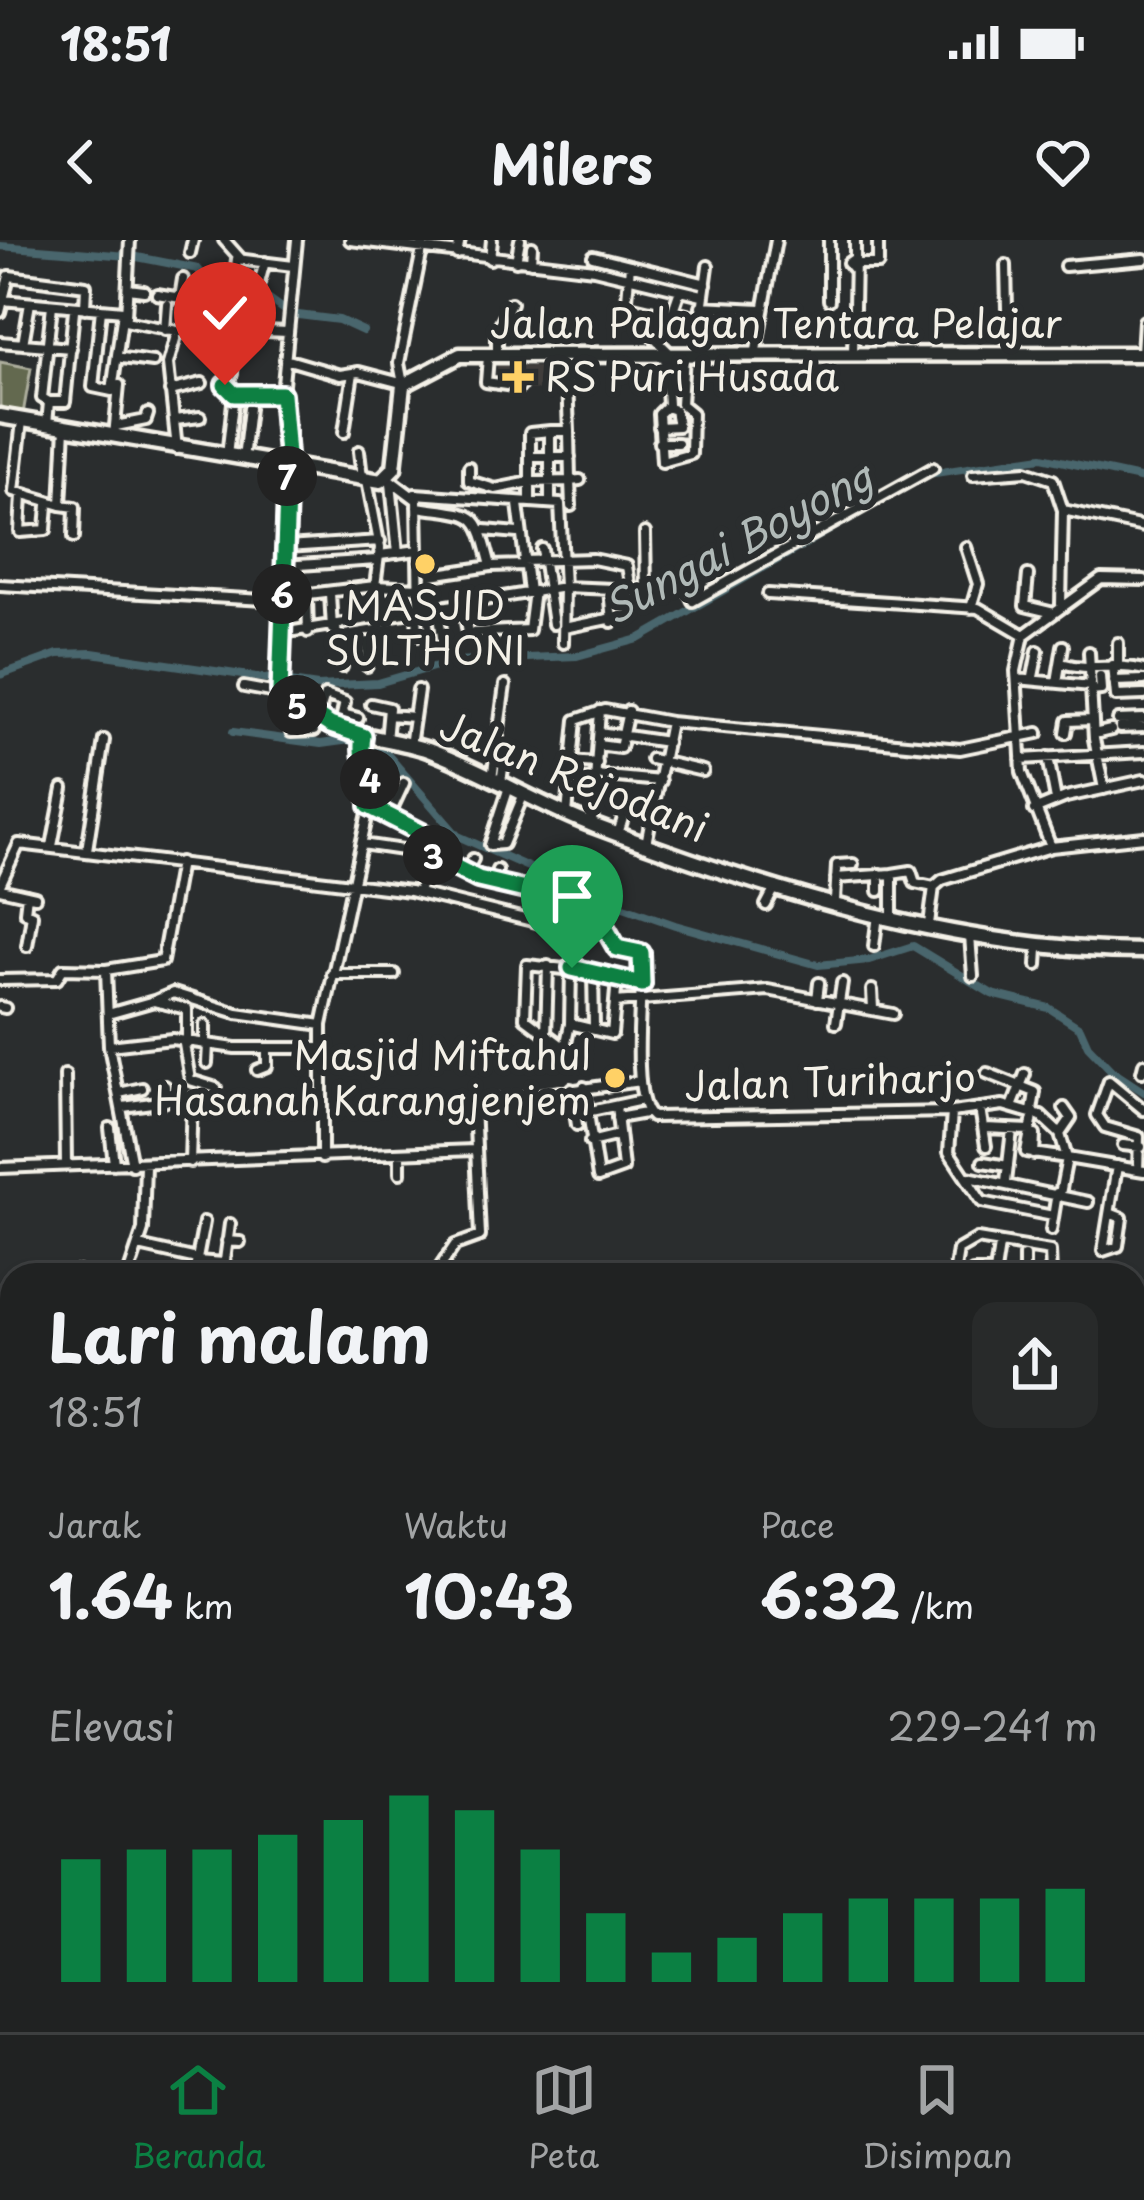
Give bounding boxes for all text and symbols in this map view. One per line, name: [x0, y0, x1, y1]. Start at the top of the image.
text: 18:51: [60, 8, 171, 76]
text: Milers: [491, 122, 653, 203]
icon: back: [48, 129, 114, 195]
icon: heart: [1030, 129, 1096, 195]
pin: [174, 262, 276, 385]
icon: check: [192, 280, 258, 346]
street label: Jalan Palagan Tentara Pelajar: [490, 292, 1062, 351]
place label: RS Puri Husada: [545, 345, 840, 404]
marker: RS Puri Husada: [502, 361, 534, 393]
water label: Sungai Boyong: [591, 442, 885, 638]
pin: 7: [257, 446, 317, 506]
text: 7: [278, 451, 296, 501]
marker: MASJID SULTHONI: [412, 551, 438, 577]
pin: 6: [252, 564, 312, 624]
text: 6: [270, 569, 294, 619]
place label: MASJID SULTHONI: [325, 574, 525, 678]
pin: 5: [267, 675, 327, 735]
text: 5: [286, 680, 308, 730]
street label: Jalan Rejodani: [432, 694, 718, 855]
pin: 4: [340, 749, 400, 809]
text: 4: [359, 754, 381, 804]
pin: 3: [403, 825, 463, 885]
text: 3: [422, 830, 444, 880]
pin: [521, 845, 623, 968]
icon: arrive: [539, 863, 605, 929]
place label: Masjid Miftahul Hasanah Karangjenjem: [154, 1024, 591, 1128]
street label: Jalan Turiharjo: [683, 1045, 976, 1114]
marker: Masjid Miftahul Hasanah Karangjenjem: [602, 1065, 628, 1091]
text: Lari malam: [48, 1286, 431, 1385]
button: share: [972, 1302, 1098, 1428]
text: 18:51: [48, 1381, 143, 1440]
text: Jarak: [48, 1499, 142, 1549]
text: Waktu: [404, 1499, 508, 1549]
text: Pace: [760, 1499, 834, 1549]
text: 1.64: [48, 1549, 173, 1639]
text: 10:43: [404, 1549, 574, 1639]
text: 6:32: [760, 1549, 900, 1639]
text: km: [173, 1580, 234, 1630]
text: /km: [900, 1580, 974, 1630]
text: Elevasi: [48, 1695, 175, 1754]
text: 229–241 m: [887, 1695, 1098, 1754]
tab: Beranda: [131, 2057, 265, 2179]
tab: Peta: [528, 2057, 599, 2179]
tab: Disimpan: [862, 2057, 1013, 2179]

